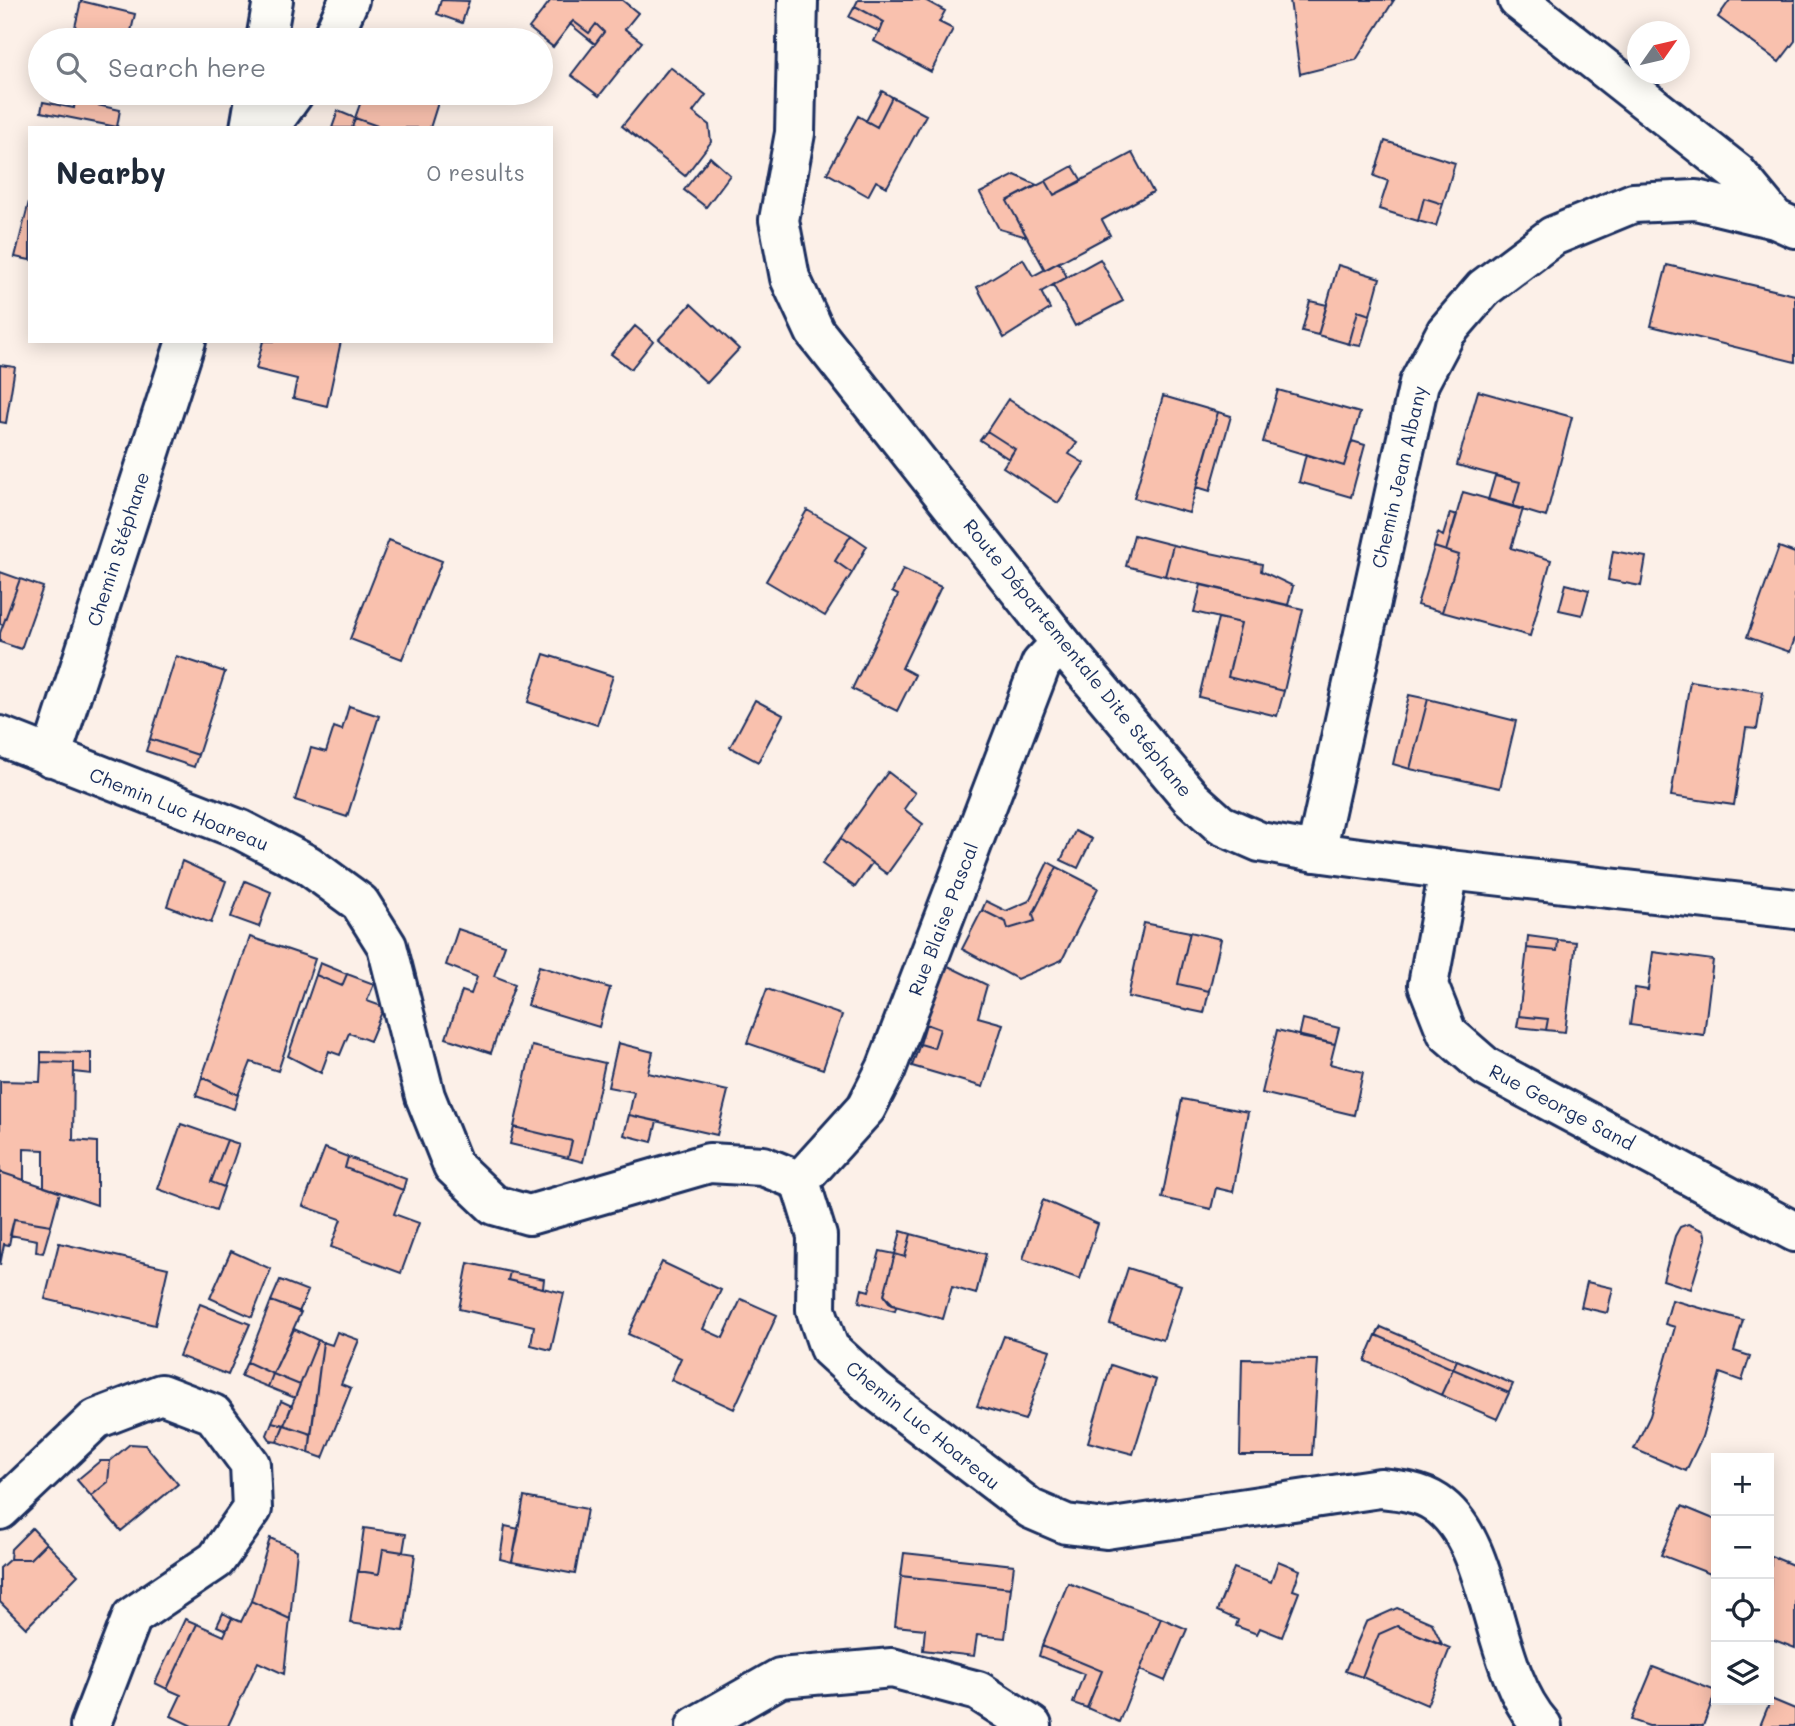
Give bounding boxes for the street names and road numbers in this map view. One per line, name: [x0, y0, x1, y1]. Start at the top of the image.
street label: Chemin Jean Albany: [1365, 383, 1432, 571]
street label: Chemin Stéphane: [81, 468, 154, 629]
street label: Route Départementale Dite Stéphane: [958, 514, 1198, 802]
street label: Chemin Luc Hoareau: [86, 761, 273, 856]
street label: Rue Blaise Pascal: [902, 839, 983, 999]
street label: Rue George Sand: [1485, 1058, 1639, 1155]
street label: Chemin Luc Hoareau: [841, 1355, 1006, 1495]

